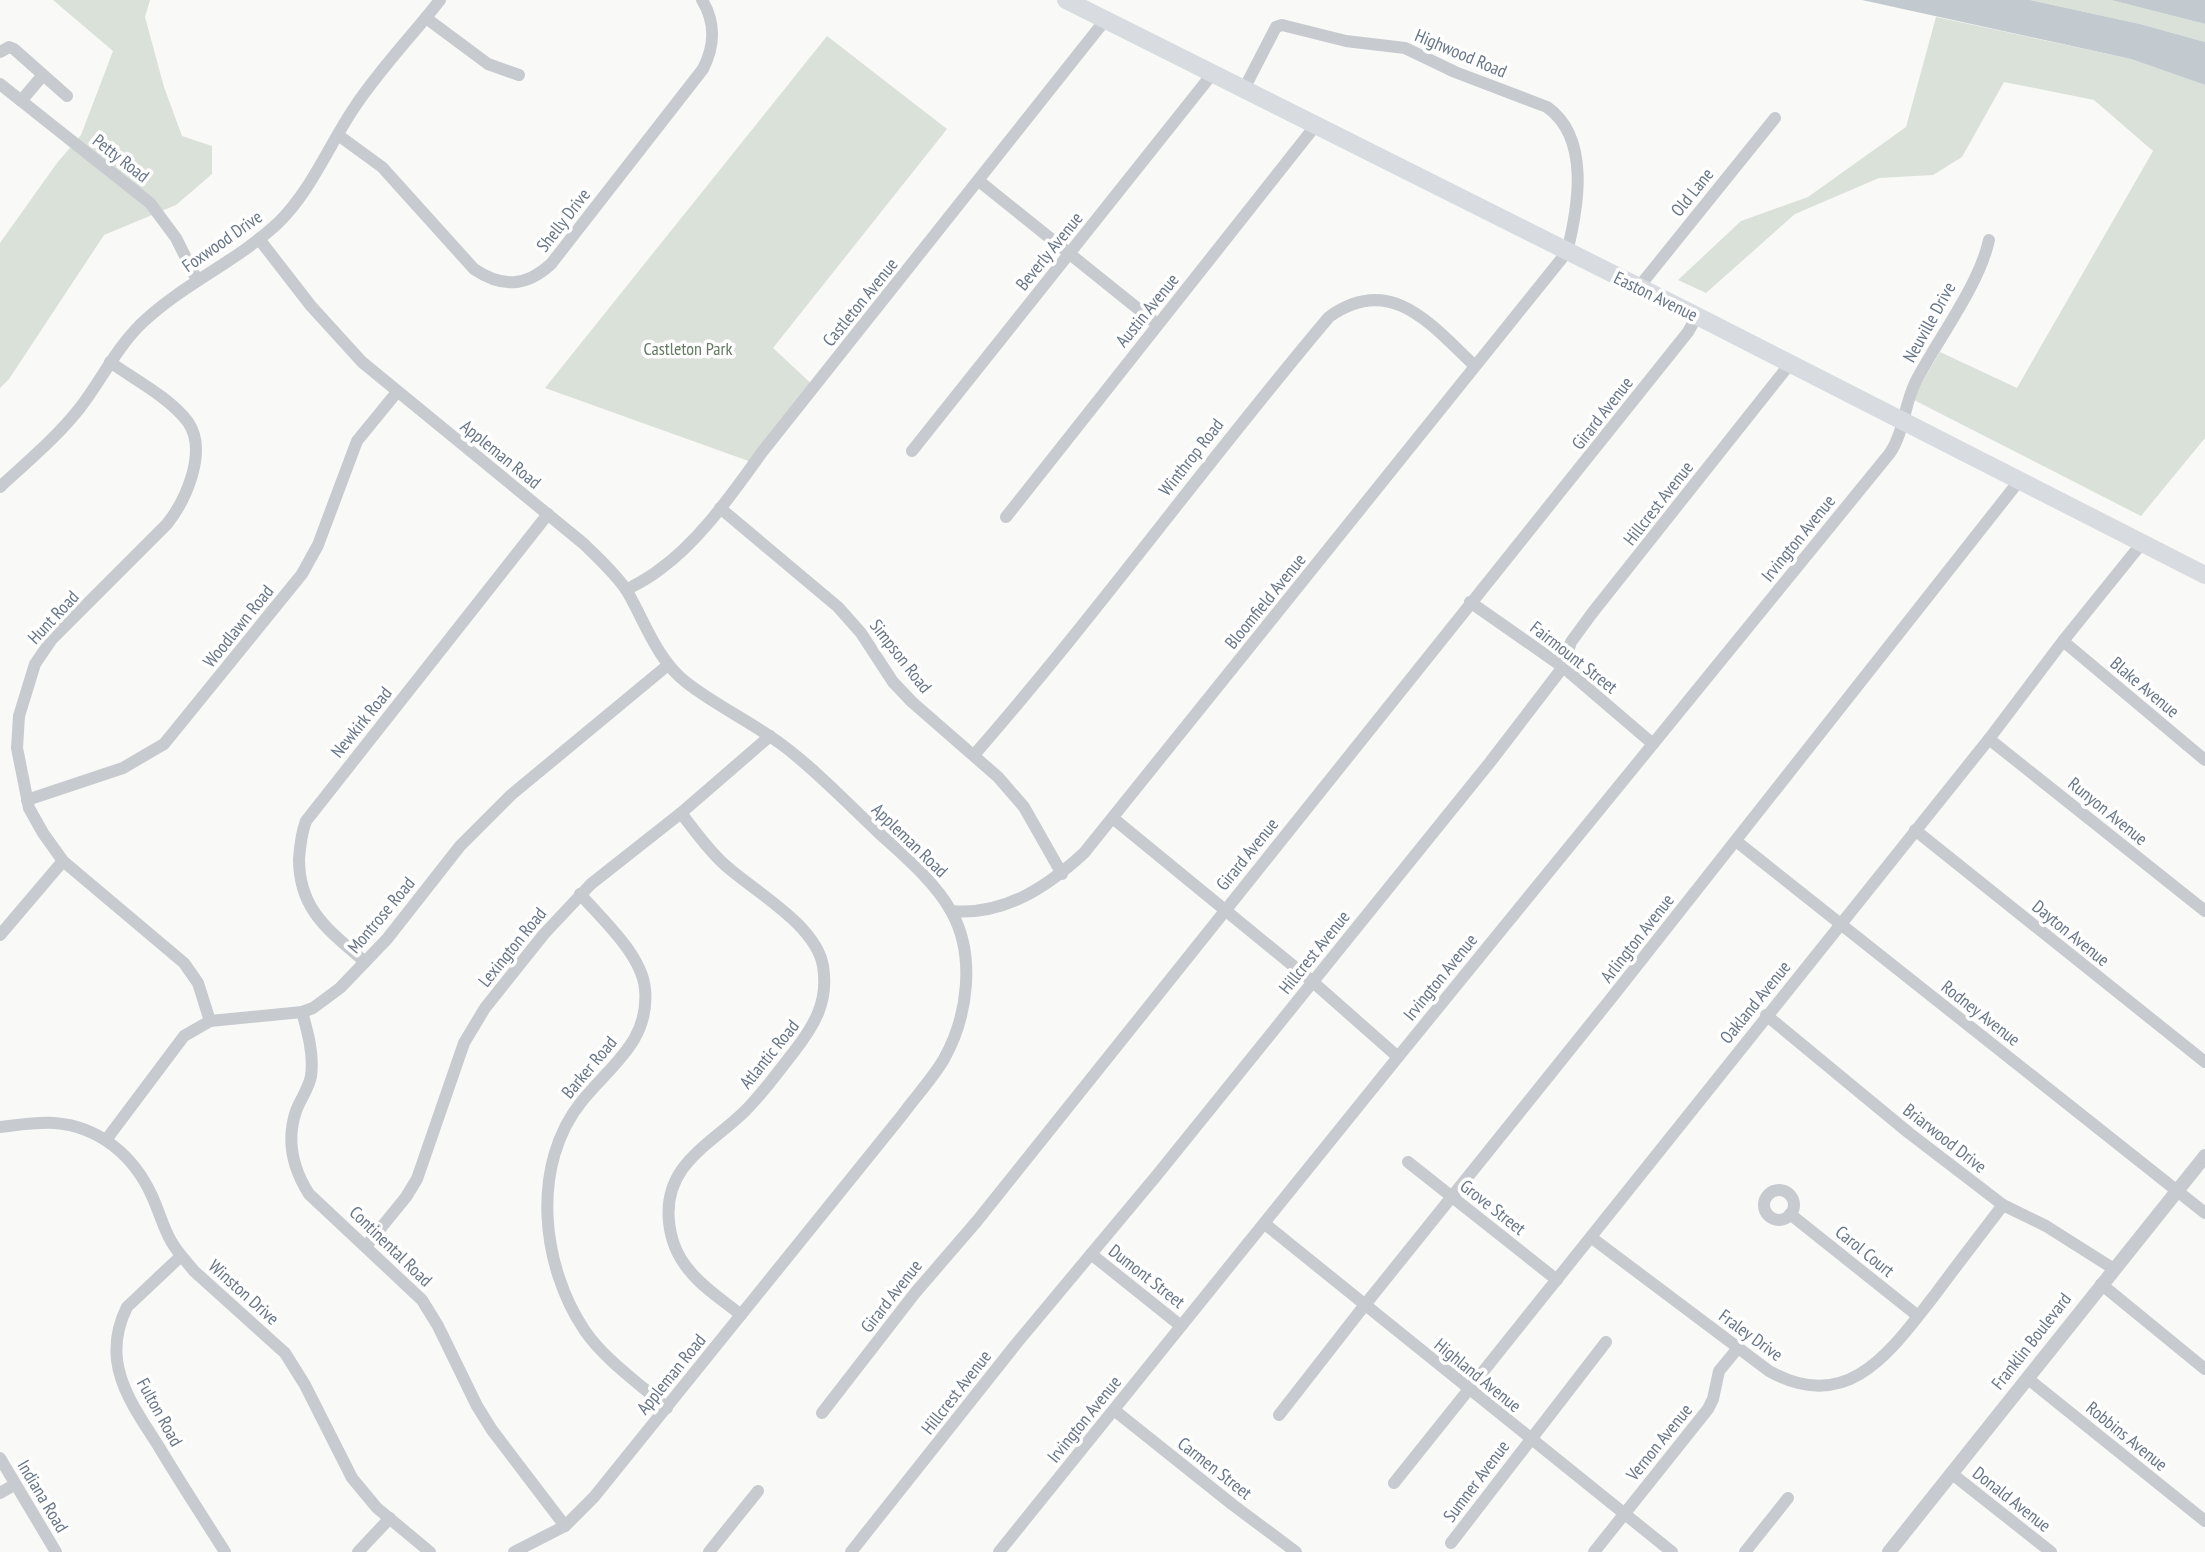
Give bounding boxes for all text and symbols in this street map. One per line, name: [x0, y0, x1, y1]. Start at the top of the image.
street label: Highwood Road: [1412, 23, 1510, 83]
street label: Petty Road: [88, 129, 154, 187]
street label: Old Lane: [1666, 163, 1718, 221]
street label: Shelly Drive: [531, 184, 595, 256]
street label: Foxwood Drive: [177, 205, 267, 277]
street label: Beverly Avenue: [1010, 207, 1088, 295]
street label: Castleton Avenue: [817, 253, 903, 351]
street label: Easton Avenue: [1610, 266, 1702, 326]
street label: Austin Avenue: [1110, 269, 1184, 351]
street label: Neuville Drive: [1898, 278, 1960, 366]
park label: Castleton Park: [644, 337, 732, 360]
street label: Girard Avenue: [1566, 372, 1638, 454]
street label: Appleman Road: [456, 414, 546, 494]
street label: Winthrop Road: [1154, 414, 1228, 500]
street label: Hillcrest Avenue: [1618, 456, 1698, 550]
street label: Irvington Avenue: [1756, 490, 1840, 586]
street label: Bloomfield Avenue: [1220, 549, 1310, 653]
street label: Woodlawn Road: [198, 580, 278, 672]
street label: Hunt Road: [22, 585, 84, 649]
street label: Simpson Road: [865, 614, 937, 698]
street label: Fairmount Street: [1526, 616, 1622, 698]
street label: Blake Avenue: [2106, 652, 2184, 722]
street label: Newkirk Road: [325, 682, 397, 762]
street label: Runyon Avenue: [2064, 772, 2152, 850]
street label: Appleman Road: [867, 798, 953, 882]
street label: Girard Avenue: [1211, 813, 1283, 895]
street label: Montrose Road: [342, 872, 420, 958]
street label: Arlington Avenue: [1595, 889, 1679, 987]
street label: Dayton Avenue: [2028, 895, 2114, 971]
street label: Lexington Road: [473, 903, 551, 991]
street label: Hillcrest Avenue: [1273, 906, 1355, 998]
street label: Irvington Avenue: [1398, 929, 1482, 1025]
street label: Oakland Avenue: [1715, 956, 1795, 1048]
street label: Rodney Avenue: [1937, 975, 2025, 1051]
street label: Atlantic Road: [734, 1015, 804, 1093]
street label: Barker Road: [556, 1031, 622, 1103]
street label: Briarwood Drive: [1899, 1098, 1991, 1178]
street label: Grove Street: [1456, 1174, 1530, 1240]
street label: Continental Road: [345, 1201, 437, 1291]
street label: Carol Court: [1831, 1220, 1899, 1282]
street label: Dumont Street: [1104, 1239, 1190, 1313]
street label: Winston Drive: [204, 1254, 284, 1330]
street label: Girard Avenue: [855, 1255, 927, 1337]
street label: Franklin Boulevard: [1986, 1288, 2076, 1394]
street label: Fraley Drive: [1714, 1304, 1788, 1366]
street label: Appleman Road: [631, 1329, 711, 1419]
street label: Highland Avenue: [1430, 1333, 1526, 1417]
street label: Hillcrest Avenue: [916, 1345, 996, 1439]
street label: Irvington Avenue: [1042, 1371, 1126, 1467]
street label: Fulton Road: [132, 1374, 188, 1450]
street label: Robbins Avenue: [2082, 1396, 2172, 1476]
street label: Vernon Avenue: [1620, 1399, 1697, 1486]
street label: Carmen Street: [1173, 1432, 1257, 1504]
street label: Sumner Avenue: [1438, 1436, 1514, 1526]
street label: Indiana Road: [12, 1456, 74, 1536]
street label: Donald Avenue: [1968, 1461, 2056, 1537]

